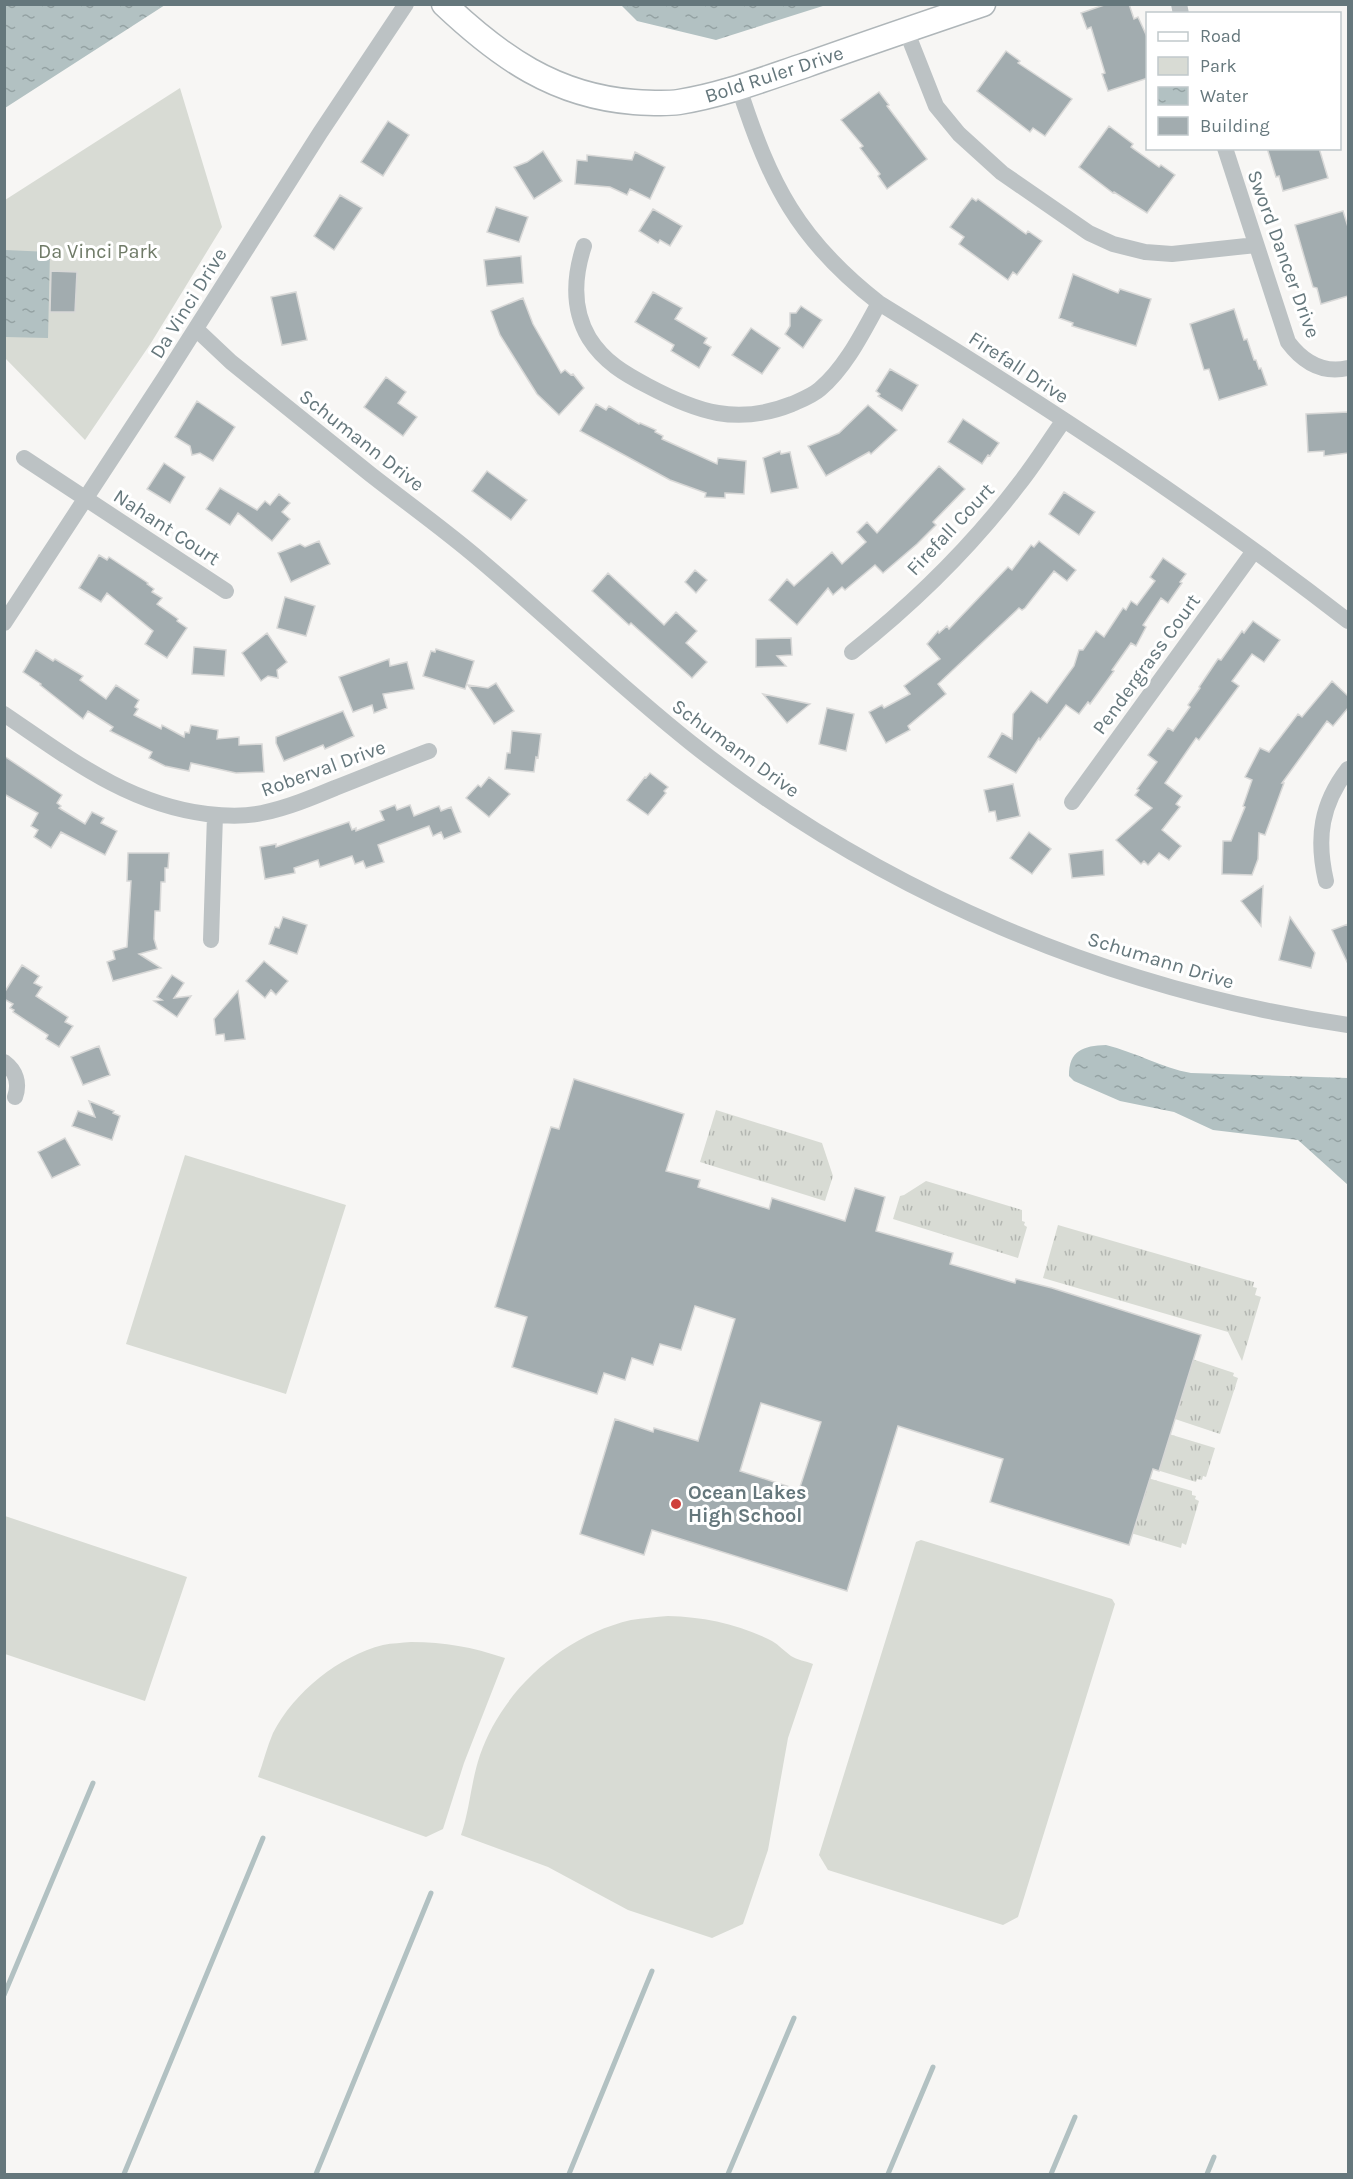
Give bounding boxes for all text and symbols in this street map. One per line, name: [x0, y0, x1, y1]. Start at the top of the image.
legend: [1146, 12, 1341, 150]
text: Road: [1200, 25, 1241, 47]
street label: Bold Ruler Drive: [702, 41, 846, 108]
text: Park: [1200, 55, 1237, 77]
text: Water: [1200, 85, 1248, 107]
text: Building: [1200, 115, 1270, 137]
street label: Sword Dancer Drive: [1242, 167, 1325, 341]
park label: Da Vinci Park: [38, 240, 158, 263]
street label: Da Vinci Drive: [145, 244, 232, 363]
street label: Firefall Drive: [964, 327, 1073, 408]
street label: Schumann Drive: [295, 385, 429, 496]
street label: Firefall Court: [902, 478, 999, 580]
street label: Nahant Court: [109, 485, 225, 571]
street label: Pendergrass Court: [1088, 589, 1205, 739]
street label: Schumann Drive: [667, 694, 804, 802]
street label: Roberval Drive: [258, 735, 388, 802]
street label: Schumann Drive: [1085, 927, 1237, 994]
place label: Ocean Lakes High School: [688, 1481, 807, 1527]
marker: Ocean Lakes High School: [669, 1497, 683, 1511]

